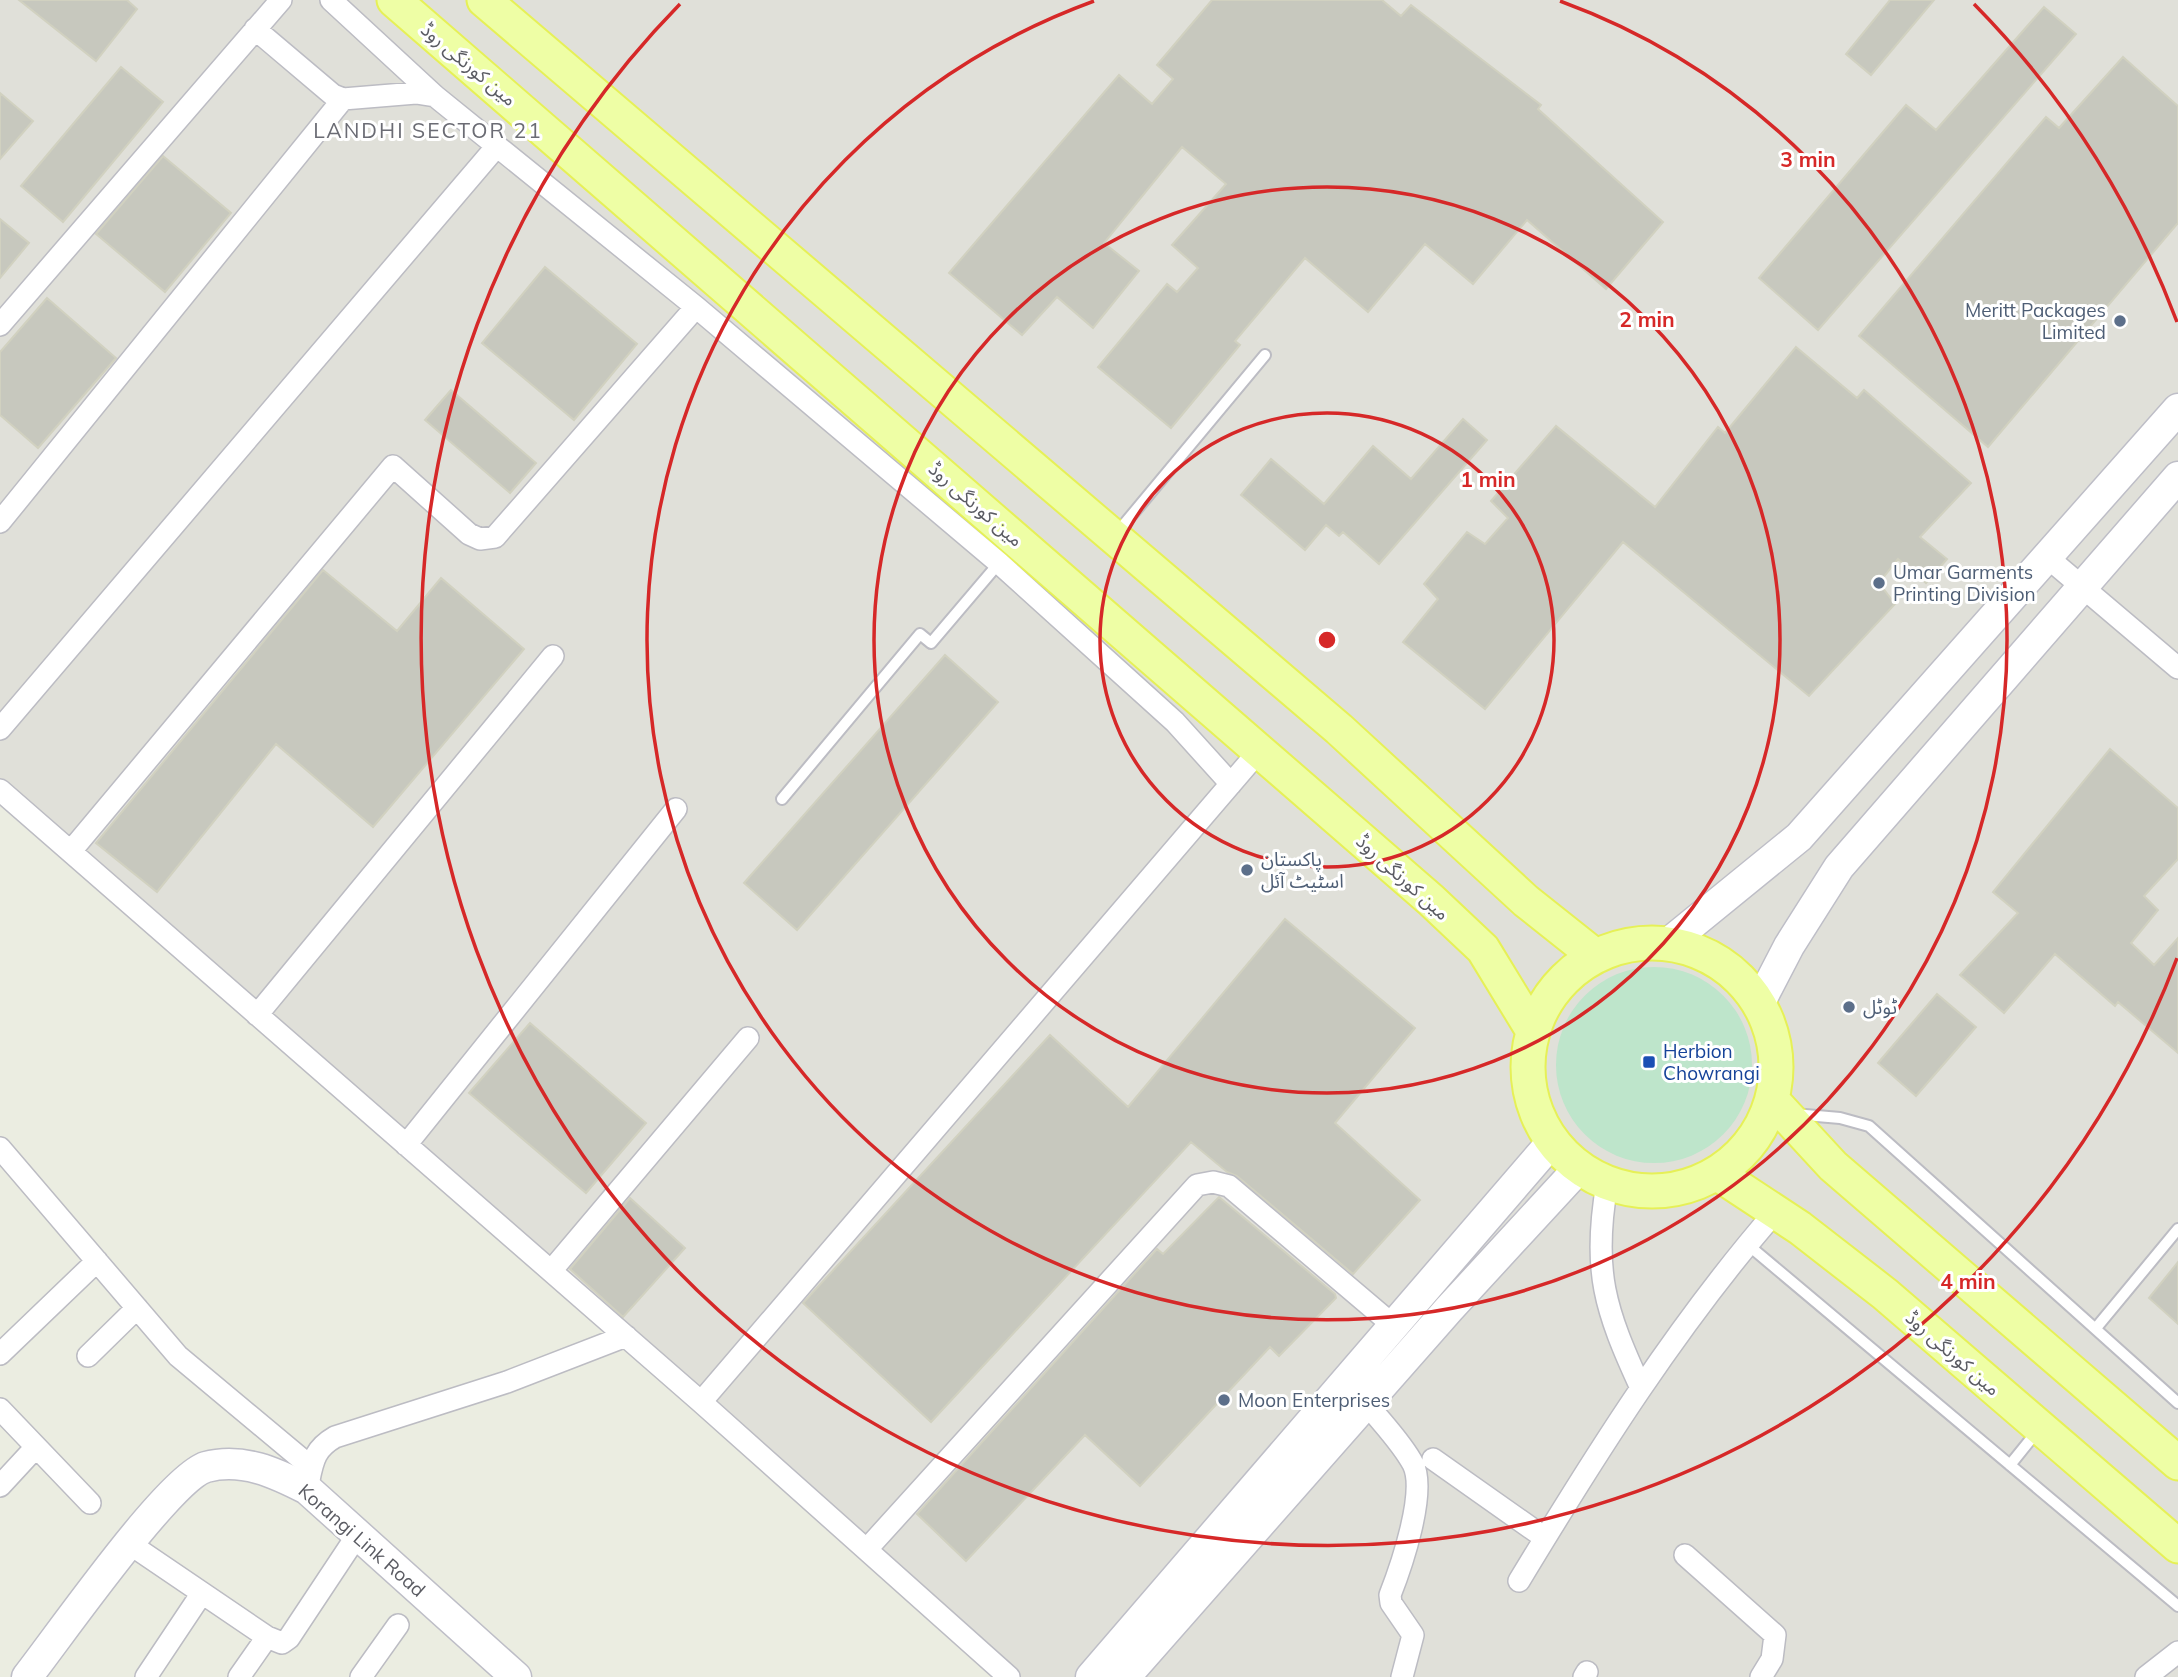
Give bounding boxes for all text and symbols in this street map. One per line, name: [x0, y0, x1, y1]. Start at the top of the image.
street label: مین کورنگی روڈ: [416, 17, 522, 111]
district label: LANDHI SECTOR 21: [313, 117, 543, 143]
text: 3 min: [1780, 146, 1836, 172]
place label: Meritt Packages Limited: [1965, 298, 2106, 344]
text: 2 min: [1619, 306, 1675, 332]
marker: Meritt Packages Limited: [2112, 313, 2128, 329]
street label: مین کورنگی روڈ: [924, 456, 1028, 552]
text: 1 min: [1460, 466, 1516, 492]
place label: Umar Garments Printing Division: [1893, 560, 2036, 606]
marker: Umar Garments Printing Division: [1871, 575, 1887, 591]
centre of rings: [1315, 628, 1339, 652]
street label: مین کورنگی روڈ: [1351, 829, 1455, 925]
place label: پاکستان اسٹیٹ آئل: [1261, 847, 1344, 893]
marker: پاکستان اسٹیٹ آئل: [1239, 862, 1255, 878]
place label: ٹوٹل: [1863, 995, 1898, 1019]
marker: ٹوٹل: [1841, 999, 1857, 1015]
place label: Herbion Chowrangi: [1663, 1039, 1760, 1085]
marker: Herbion Chowrangi: [1641, 1054, 1657, 1070]
text: 4 min: [1940, 1268, 1996, 1294]
street label: مین کورنگی روڈ: [1901, 1305, 2005, 1401]
place label: Moon Enterprises: [1238, 1388, 1390, 1412]
marker: Moon Enterprises: [1216, 1392, 1232, 1408]
street label: Korangi Link Road: [294, 1478, 430, 1602]

